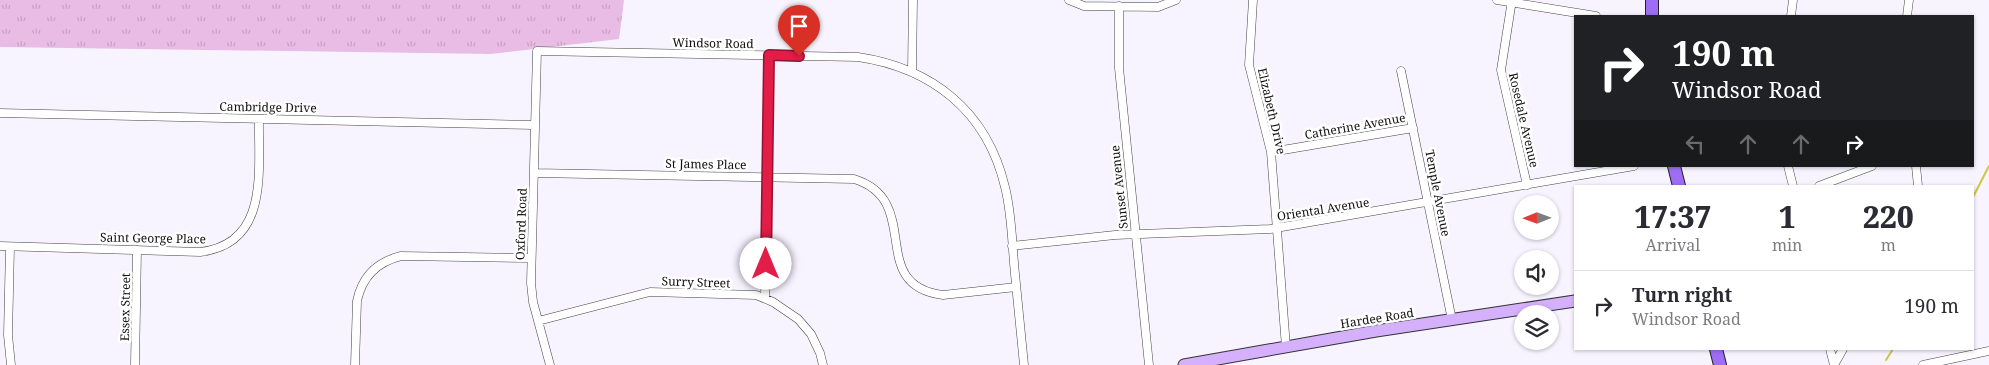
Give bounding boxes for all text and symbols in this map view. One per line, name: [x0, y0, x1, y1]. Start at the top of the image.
pin: [778, 5, 820, 56]
icon: arrive: [785, 12, 813, 40]
text: 190 m: [1672, 29, 1775, 76]
street label: Windsor Road: [672, 34, 755, 52]
icon: right: [1589, 35, 1654, 100]
street label: Elizabeth Drive: [1254, 66, 1290, 156]
street label: Rosedale Avenue: [1505, 71, 1543, 169]
text: Windsor Road: [1672, 74, 1822, 104]
street label: Cambridge Drive: [219, 98, 317, 116]
street label: Catherine Avenue: [1303, 109, 1407, 143]
icon: left: [1681, 130, 1709, 158]
icon: ahead: [1734, 130, 1762, 158]
icon: ahead: [1787, 130, 1815, 158]
icon: right: [1840, 130, 1868, 158]
street label: Sunset Avenue: [1106, 144, 1132, 230]
street label: Temple Avenue: [1421, 148, 1455, 238]
street label: St James Place: [665, 155, 747, 173]
street label: Oxford Road: [511, 187, 531, 260]
street label: Oriental Avenue: [1276, 193, 1370, 225]
north arrow: [1514, 195, 1559, 240]
map controls: [1514, 195, 1559, 350]
text: 17:37: [1634, 196, 1712, 237]
text: 1: [1779, 196, 1796, 237]
text: 220: [1863, 196, 1914, 237]
street label: Saint George Place: [100, 229, 206, 247]
text: Arrival: [1646, 234, 1700, 256]
text: min: [1772, 234, 1802, 256]
text: m: [1881, 234, 1896, 256]
position arrow: [739, 237, 791, 289]
button: sound: [1514, 250, 1559, 295]
street label: Surry Street: [661, 272, 731, 292]
street label: Essex Street: [116, 273, 134, 341]
text: Turn right: [1632, 282, 1732, 308]
icon: right: [1589, 292, 1617, 320]
text: 190 m: [1904, 293, 1959, 319]
street label: Hardee Road: [1339, 304, 1416, 332]
button: layers: [1514, 305, 1559, 350]
text: Windsor Road: [1632, 308, 1741, 330]

